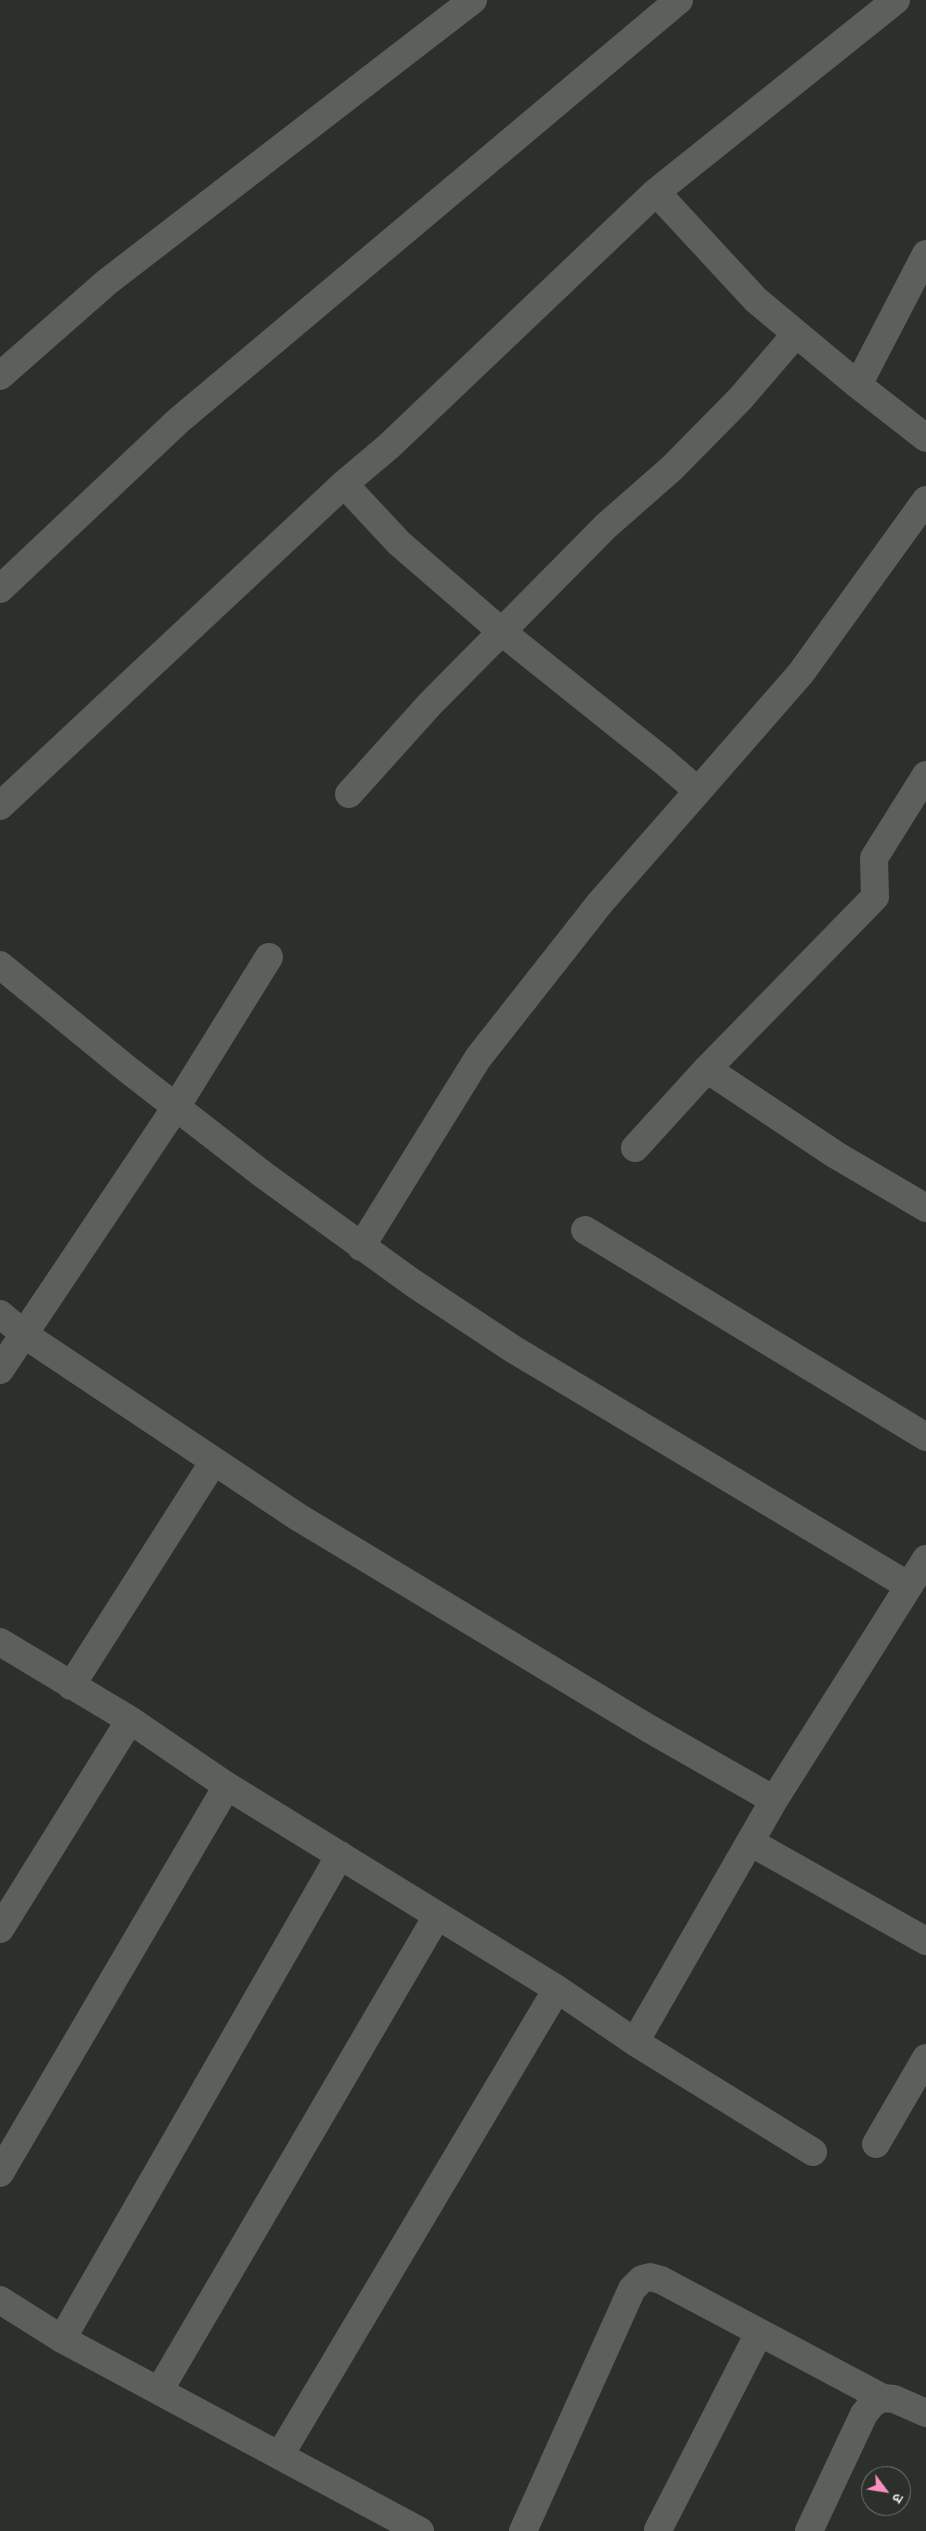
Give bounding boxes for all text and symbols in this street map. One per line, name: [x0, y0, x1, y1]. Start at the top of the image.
north arrow: [861, 2466, 911, 2516]
text: उ: [889, 2491, 907, 2506]

